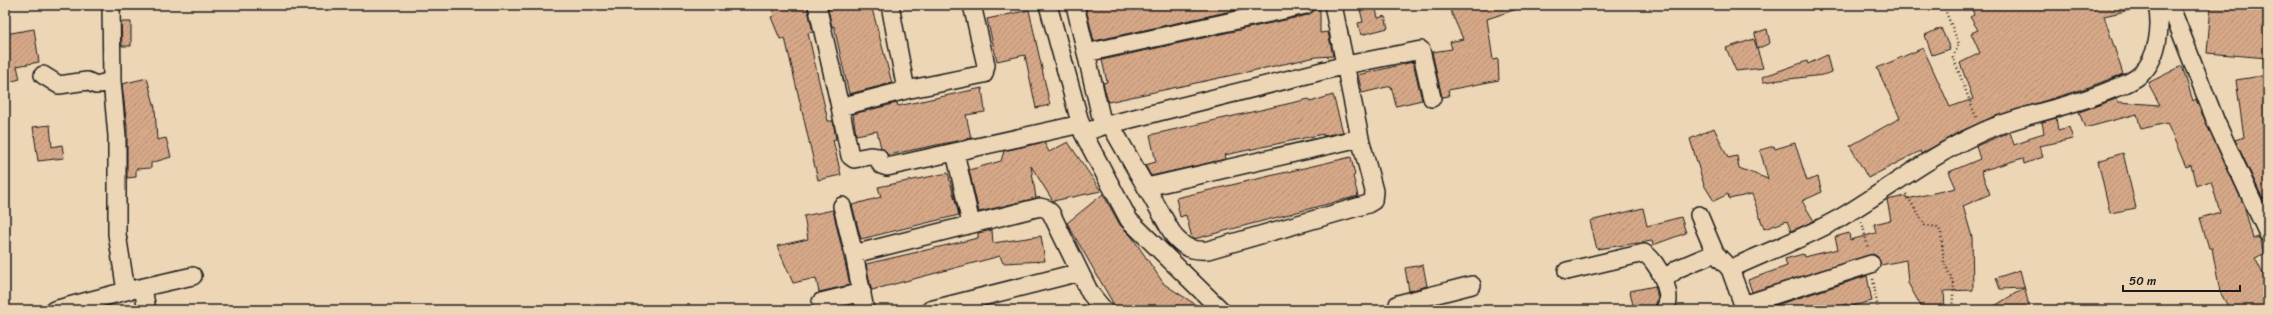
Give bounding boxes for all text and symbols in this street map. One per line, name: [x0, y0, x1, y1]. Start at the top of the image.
scale bar: [2123, 267, 2240, 293]
text: 50 m: [2129, 270, 2156, 292]

